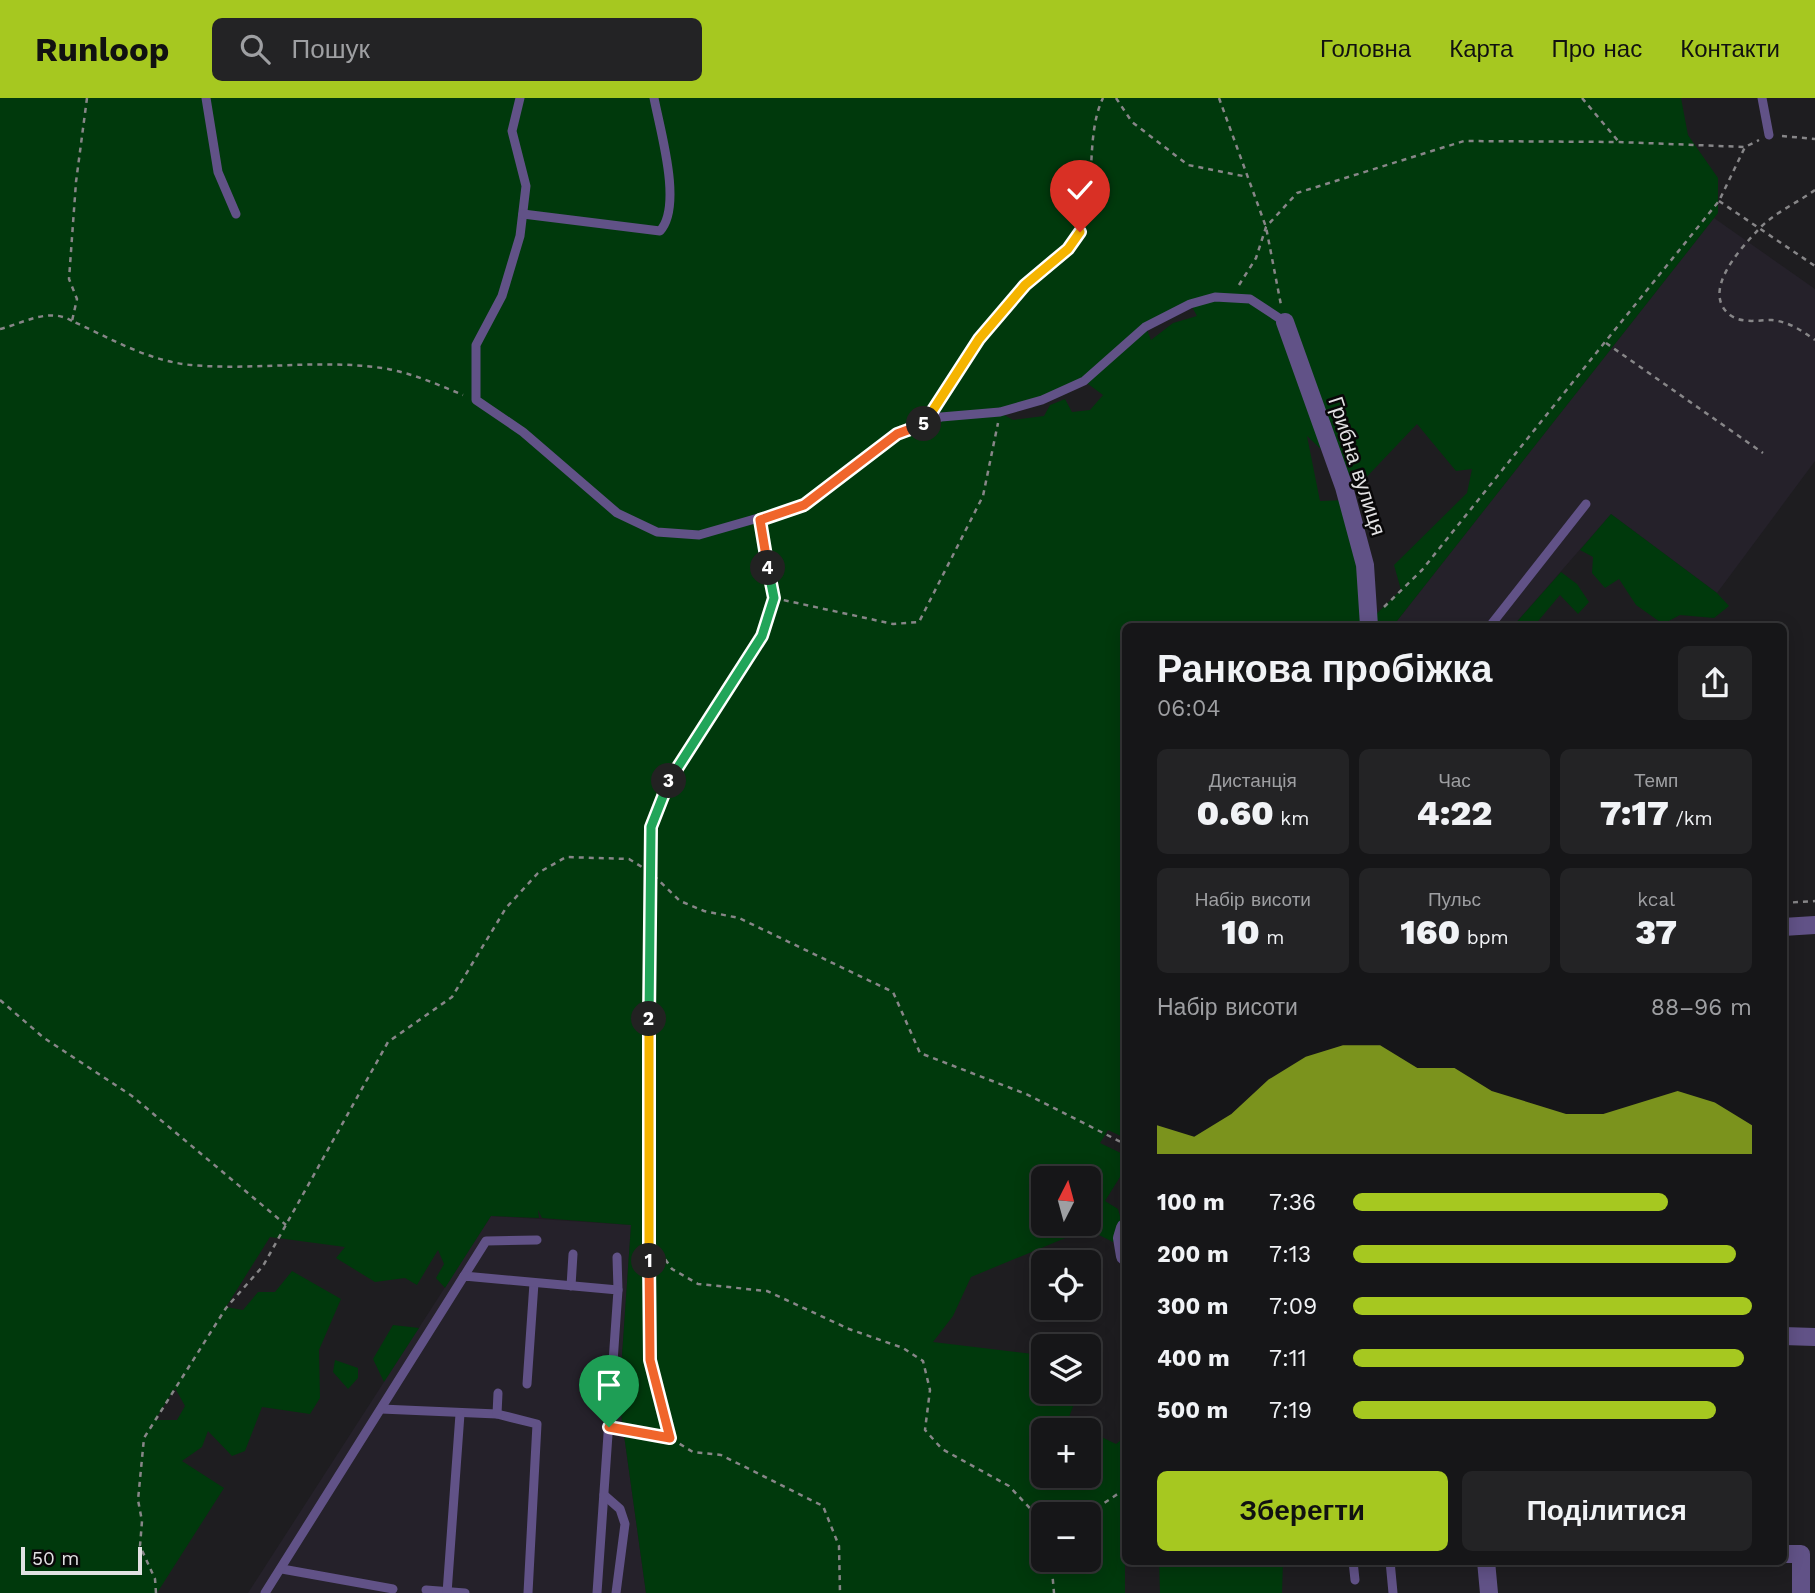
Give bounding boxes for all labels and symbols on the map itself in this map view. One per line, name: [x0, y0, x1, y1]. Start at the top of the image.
pin: [1050, 160, 1110, 232]
street label: Грибна вулиця: [1323, 393, 1392, 538]
pin: 5: [906, 406, 942, 442]
pin: 4: [750, 550, 786, 586]
pin: 3: [652, 764, 686, 798]
pin: 2: [632, 1002, 666, 1037]
north arrow: [1031, 1166, 1101, 1236]
pin: 1: [632, 1244, 666, 1278]
pin: [579, 1355, 639, 1427]
scale bar: [21, 1544, 142, 1576]

